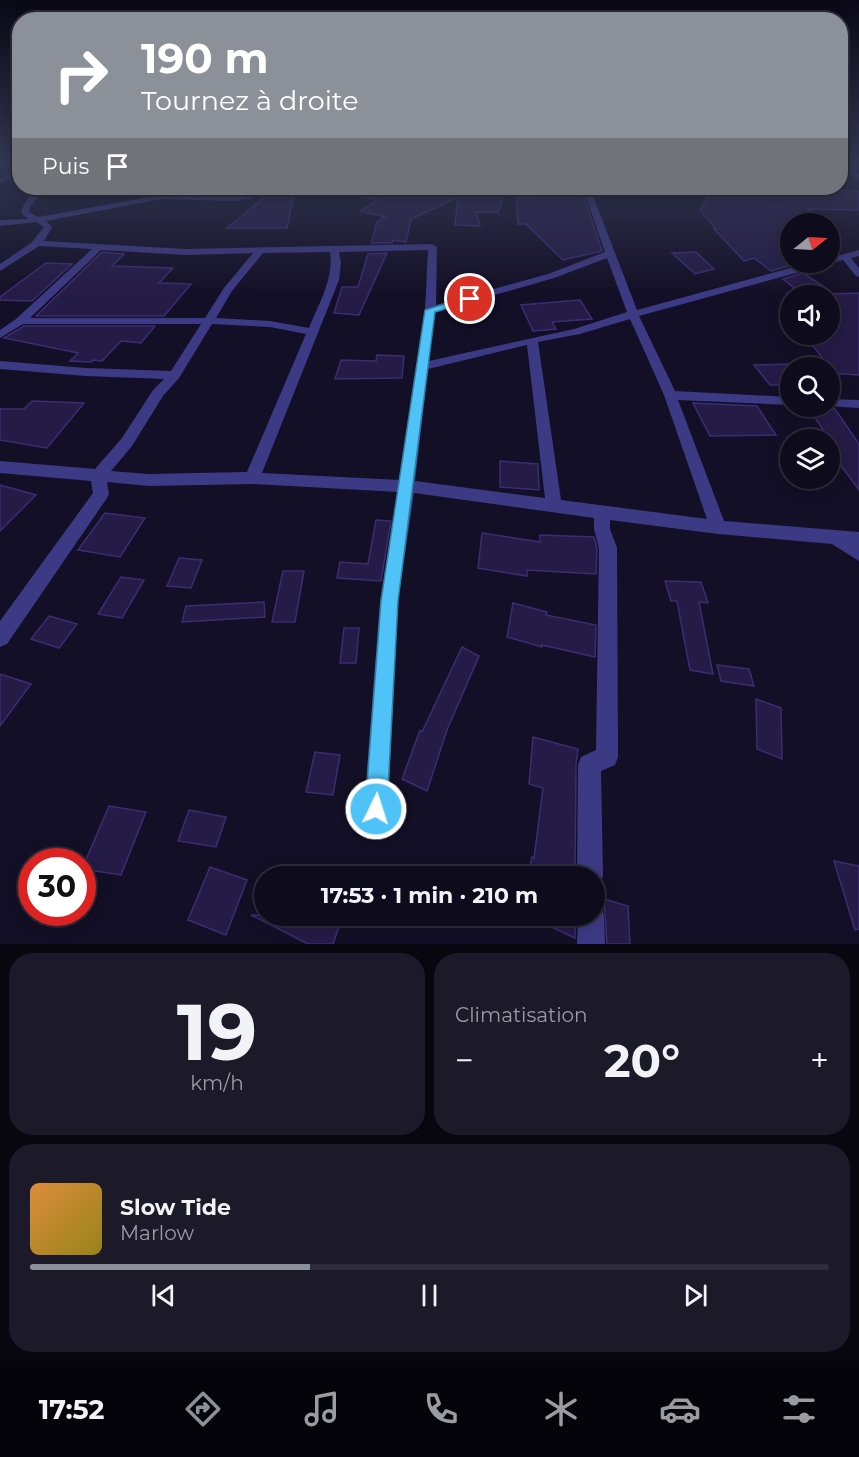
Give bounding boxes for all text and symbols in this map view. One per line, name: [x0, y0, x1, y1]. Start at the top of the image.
text: 190 m: [141, 32, 269, 84]
icon: right: [42, 36, 120, 114]
text: Tournez à droite: [141, 84, 359, 117]
icon: arrive: [101, 150, 134, 183]
text: Puis: [42, 153, 89, 180]
north arrow: [780, 213, 840, 273]
map controls: [780, 213, 840, 489]
pin: [444, 273, 495, 324]
icon: arrive: [453, 282, 486, 315]
button: sound: [780, 285, 840, 345]
button: search: [780, 357, 840, 417]
button: layers: [780, 429, 840, 489]
position arrow: [344, 777, 408, 841]
speed limit sign: 30: [18, 848, 96, 926]
text: 17:53 · 1 min · 210 m: [321, 882, 538, 909]
text: 19: [177, 984, 257, 1080]
text: Climatisation: [455, 1003, 588, 1027]
text: 20°: [604, 1033, 680, 1088]
text: −: [455, 1040, 474, 1080]
text: +: [810, 1040, 829, 1080]
text: km/h: [190, 1071, 244, 1095]
text: Slow Tide: [120, 1194, 231, 1221]
text: Marlow: [120, 1221, 194, 1245]
icon: previous: [147, 1279, 180, 1312]
icon: pause: [413, 1279, 446, 1312]
icon: next: [679, 1279, 712, 1312]
icon: directions: [182, 1388, 224, 1430]
icon: music: [301, 1388, 343, 1430]
icon: phone: [420, 1388, 462, 1430]
icon: climate: [540, 1388, 582, 1430]
icon: car: [659, 1388, 701, 1430]
icon: filters: [778, 1388, 820, 1430]
text: 17:52: [39, 1393, 104, 1426]

